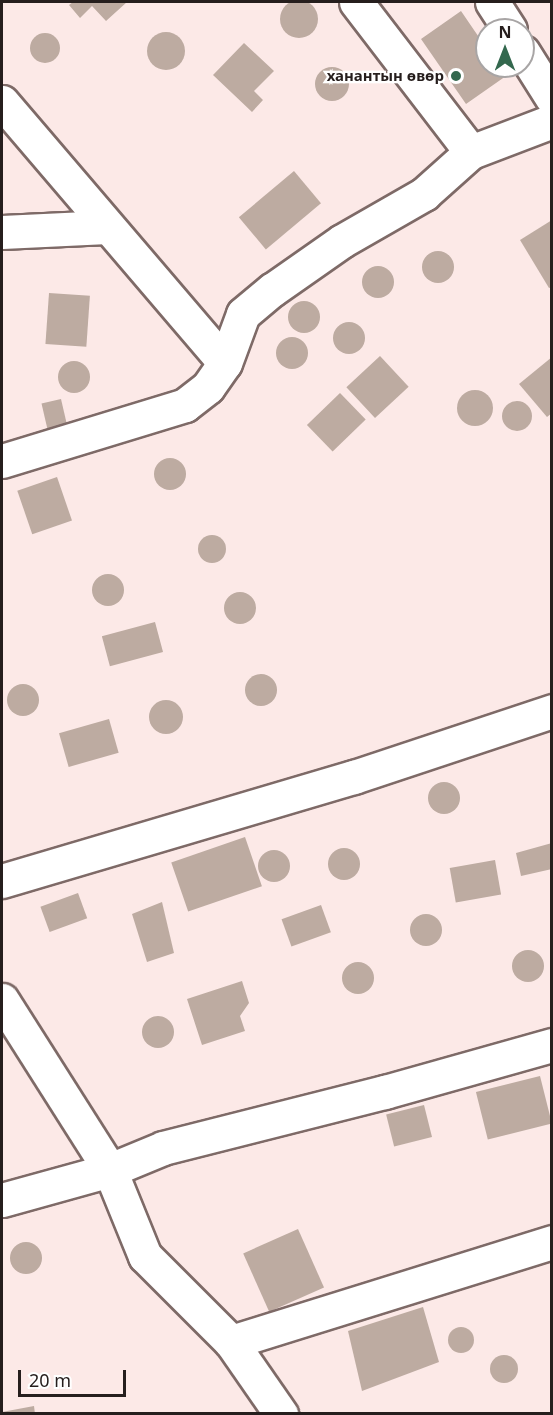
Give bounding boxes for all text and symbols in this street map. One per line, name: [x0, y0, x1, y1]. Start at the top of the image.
north arrow: [475, 18, 535, 78]
text: N: [498, 21, 512, 43]
place label: ханантын өвөр: [327, 67, 444, 85]
marker: ханантын өвөр: [449, 69, 463, 83]
scale bar: [21, 1358, 129, 1396]
text: 20 m: [29, 1368, 71, 1392]

